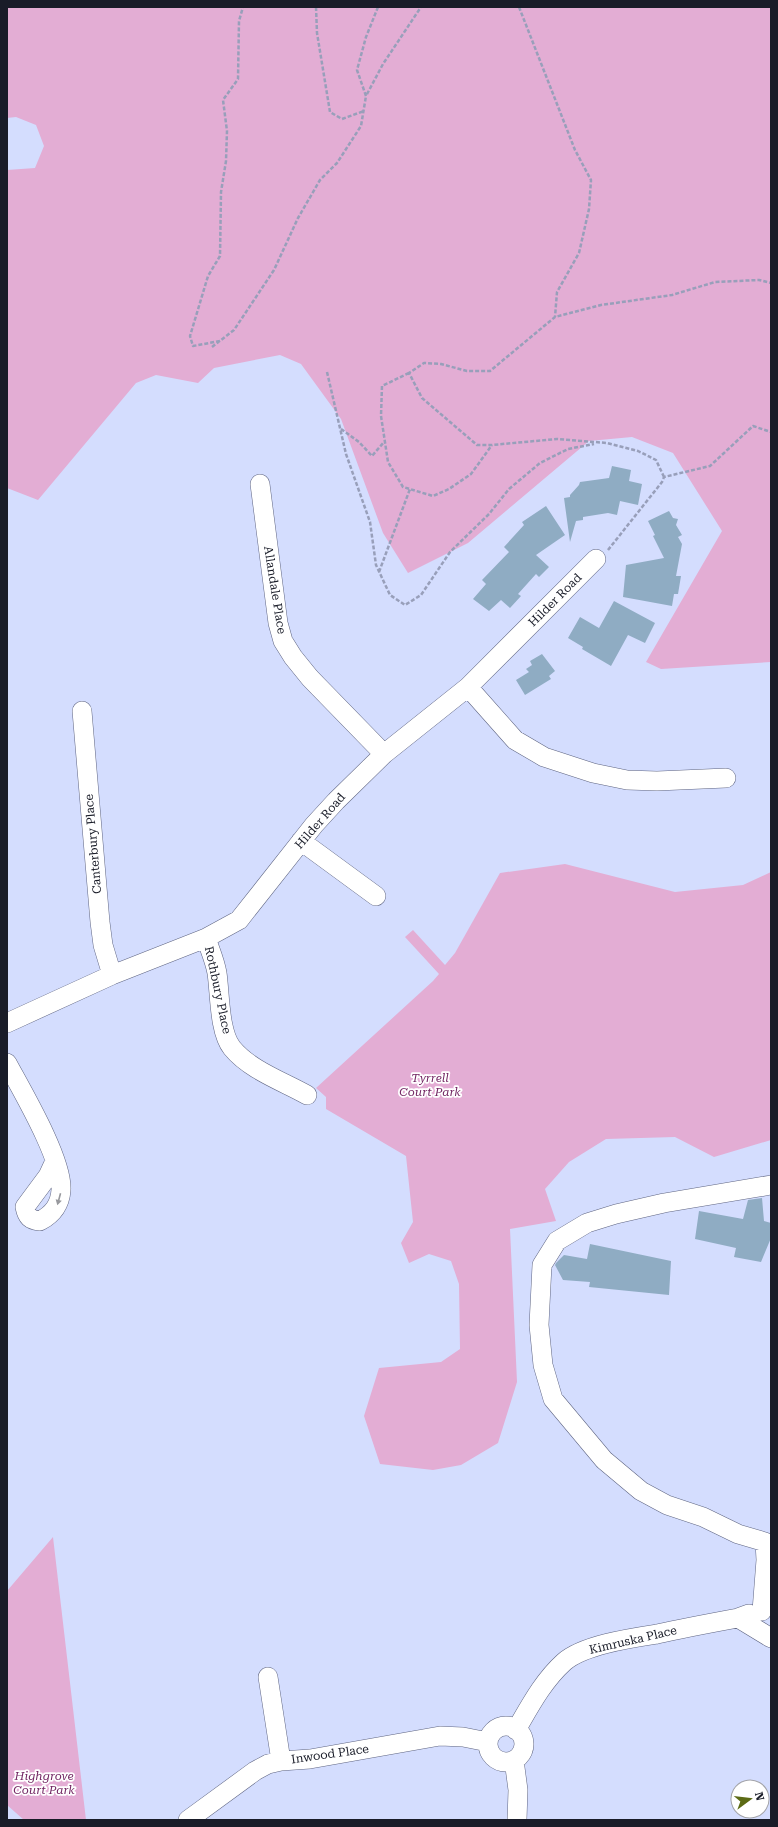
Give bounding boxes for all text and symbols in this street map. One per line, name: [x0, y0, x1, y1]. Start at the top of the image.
street label: Allandale Place: [261, 545, 289, 635]
street label: Hilder Road: [526, 570, 585, 629]
street label: Hilder Road: [292, 790, 348, 852]
street label: Canterbury Place: [82, 793, 104, 895]
street label: Rothbury Place: [202, 945, 234, 1035]
park label: Tyrrell Court Park: [399, 1071, 461, 1099]
one-way arrow: [55, 1193, 61, 1205]
street label: Kimruska Place: [588, 1623, 679, 1657]
street label: Inwood Place: [290, 1742, 370, 1766]
park label: Highgrove Court Park: [13, 1769, 75, 1797]
north arrow: [730, 1779, 770, 1819]
text: N: [752, 1791, 767, 1803]

